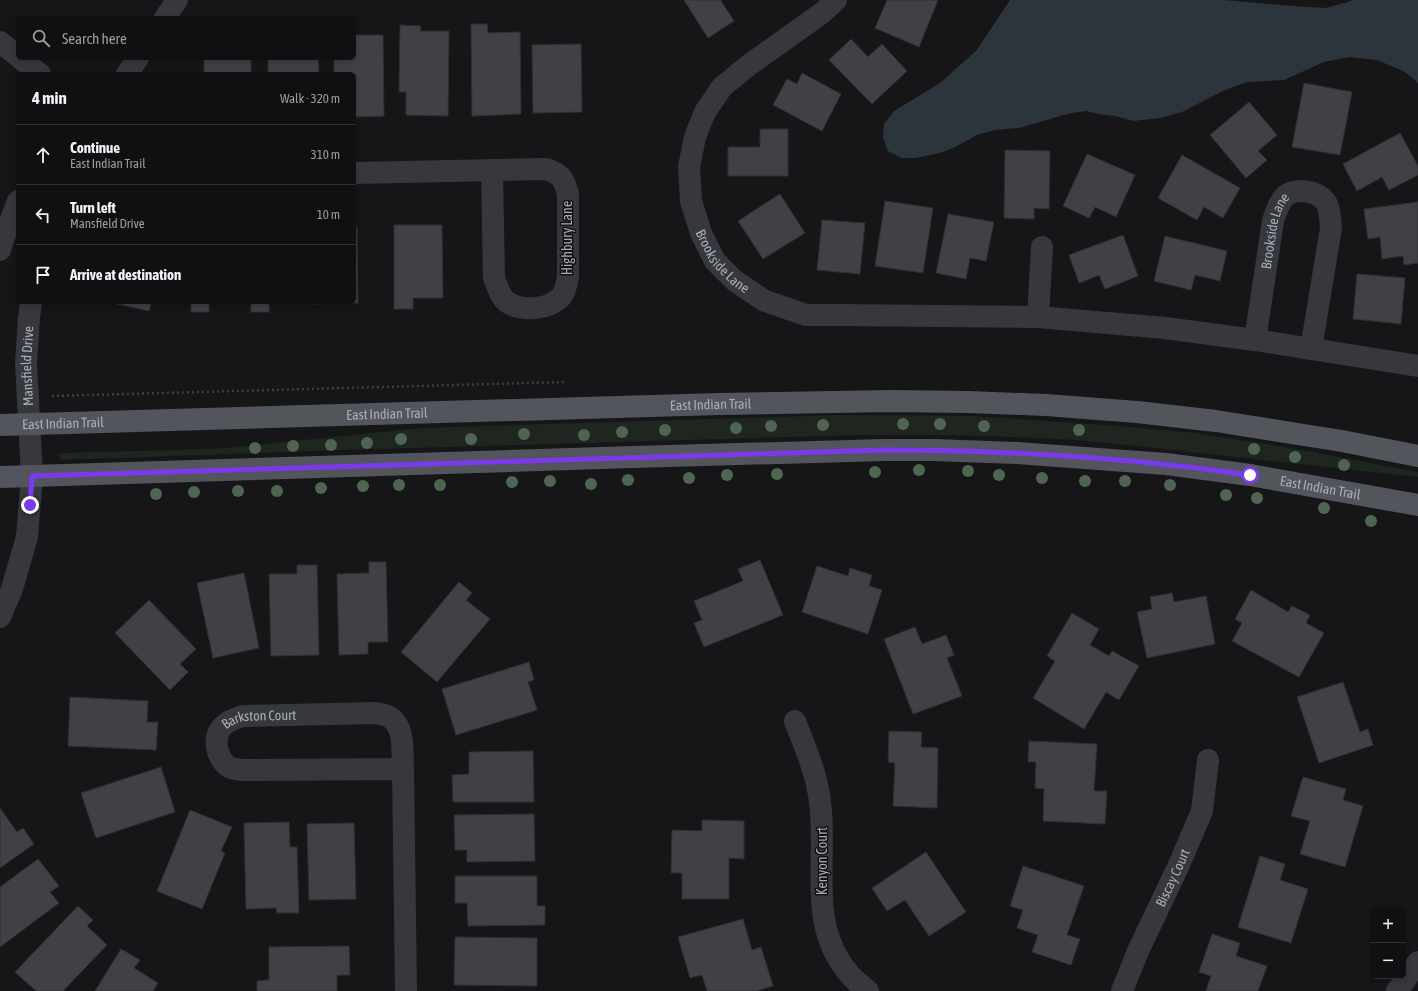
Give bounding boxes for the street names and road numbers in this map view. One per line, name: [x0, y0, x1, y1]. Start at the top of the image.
street label: Brookside Lane: [1258, 189, 1292, 270]
street label: Highbury Lane: [559, 201, 575, 275]
street label: Brookside Lane: [692, 227, 752, 296]
street label: Mansfield Drive: [18, 325, 36, 407]
street label: East Indian Trail: [670, 395, 752, 413]
street label: East Indian Trail: [346, 405, 428, 423]
street label: East Indian Trail: [22, 414, 104, 432]
street label: East Indian Trail: [1279, 473, 1362, 503]
street label: Barkston Court: [218, 707, 296, 732]
street label: Kenyon Court: [814, 827, 830, 895]
street label: Biscay Court: [1152, 847, 1193, 909]

